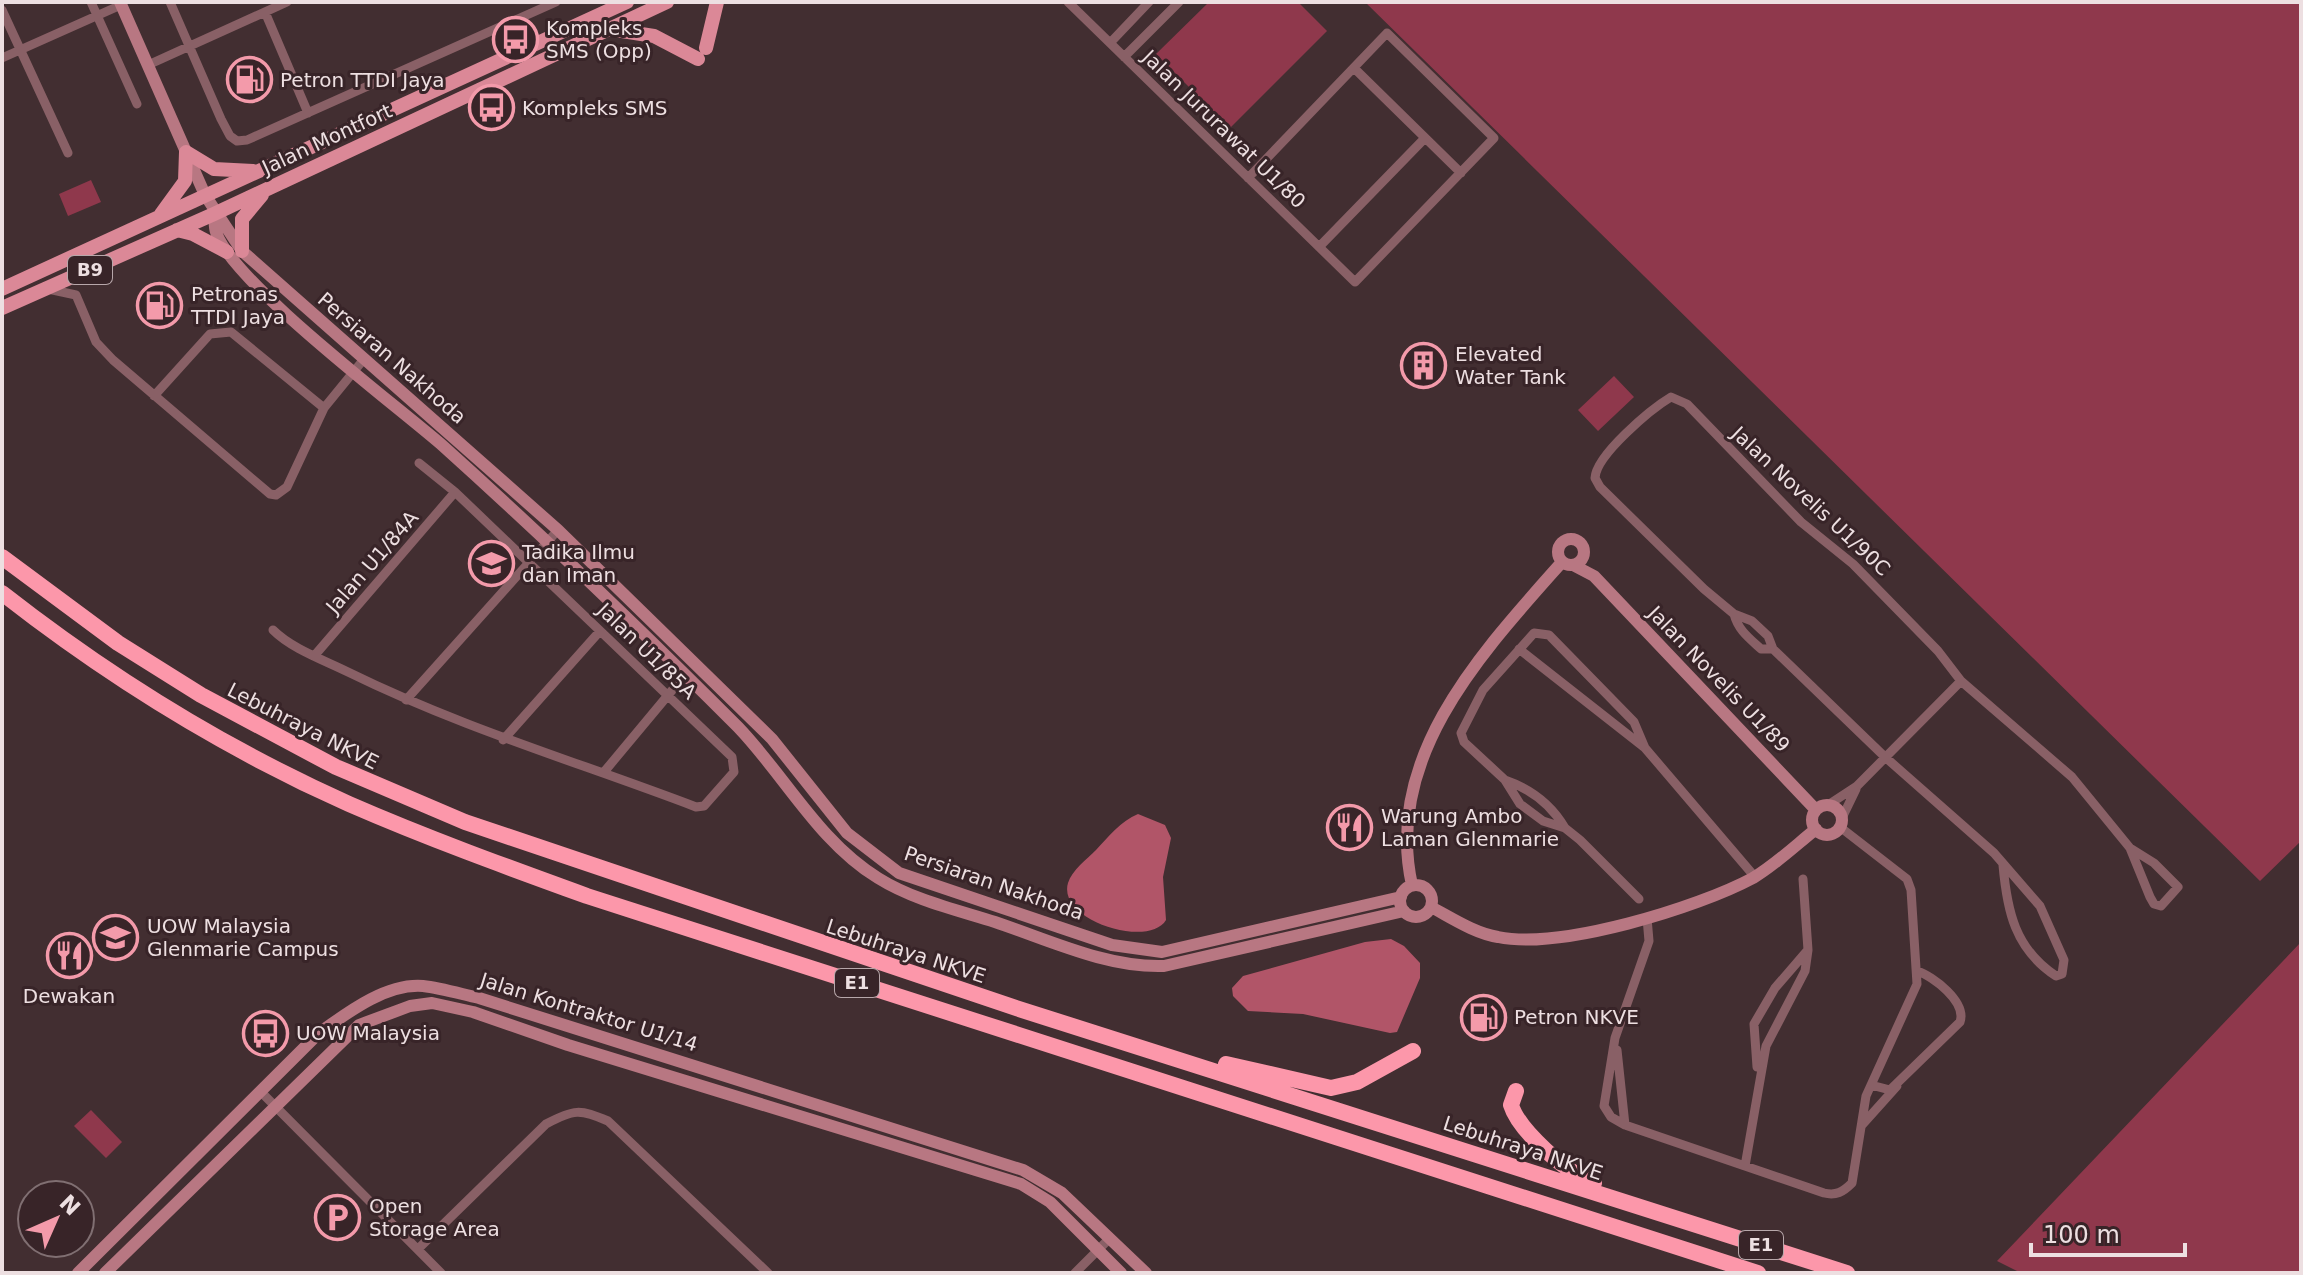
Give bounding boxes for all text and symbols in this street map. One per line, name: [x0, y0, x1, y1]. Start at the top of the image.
bus stop icon: Kompleks SMS (Opp): [491, 16, 539, 64]
place label: Kompleks SMS (Opp): [546, 16, 652, 63]
street label: Jalan Jururawat U1/80: [1136, 43, 1311, 213]
fuel station icon: Petron TTDI Jaya: [225, 56, 273, 104]
place label: Petron TTDI Jaya: [280, 68, 445, 92]
bus stop icon: Kompleks SMS: [467, 84, 515, 132]
place label: Kompleks SMS: [522, 96, 667, 120]
street label: Jalan Montfort: [257, 98, 396, 180]
road number: B9: [68, 256, 112, 284]
fuel station icon: Petronas TTDI Jaya: [136, 282, 184, 330]
place label: Petronas TTDI Jaya: [190, 282, 285, 329]
street label: Persiaran Nakhoda: [313, 287, 471, 429]
building icon: Elevated Water Tank: [1400, 342, 1448, 390]
place label: Elevated Water Tank: [1455, 342, 1566, 389]
street label: Jalan Novelis U1/90C: [1725, 420, 1895, 581]
street label: Jalan U1/84A: [320, 505, 423, 620]
school or university icon: Tadika Ilmu dan Iman: [467, 540, 515, 588]
place label: Tadika Ilmu dan Iman: [521, 540, 635, 587]
street label: Jalan U1/85A: [591, 596, 702, 704]
street label: Jalan Novelis U1/89: [1642, 600, 1795, 757]
street label: Lebuhraya NKVE: [223, 678, 383, 774]
restaurant icon: Warung Ambo Laman Glenmarie: [1326, 803, 1374, 851]
place label: Warung Ambo Laman Glenmarie: [1381, 804, 1559, 851]
street label: Persiaran Nakhoda: [901, 841, 1087, 925]
school or university icon: UOW Malaysia Glenmarie Campus: [92, 914, 140, 962]
place label: UOW Malaysia Glenmarie Campus: [147, 914, 339, 961]
street label: Lebuhraya NKVE: [823, 914, 989, 988]
restaurant icon: Dewakan: [45, 932, 93, 980]
street label: Jalan Kontraktor U1/14: [475, 967, 701, 1057]
road number: E1: [835, 969, 879, 997]
place label: Dewakan: [23, 984, 115, 1008]
fuel station icon: Petron NKVE: [1459, 993, 1507, 1041]
place label: Petron NKVE: [1514, 1005, 1639, 1029]
bus stop icon: UOW Malaysia: [241, 1009, 289, 1057]
place label: UOW Malaysia: [296, 1021, 440, 1045]
street label: Lebuhraya NKVE: [1440, 1111, 1606, 1185]
north arrow: [16, 1179, 96, 1259]
text: N: [54, 1190, 85, 1221]
parking icon: Open Storage Area: [314, 1194, 362, 1242]
place label: Open Storage Area: [369, 1194, 500, 1241]
scale bar: [2031, 1207, 2185, 1257]
text: 100 m: [2043, 1221, 2120, 1249]
road number: E1: [1739, 1231, 1783, 1259]

